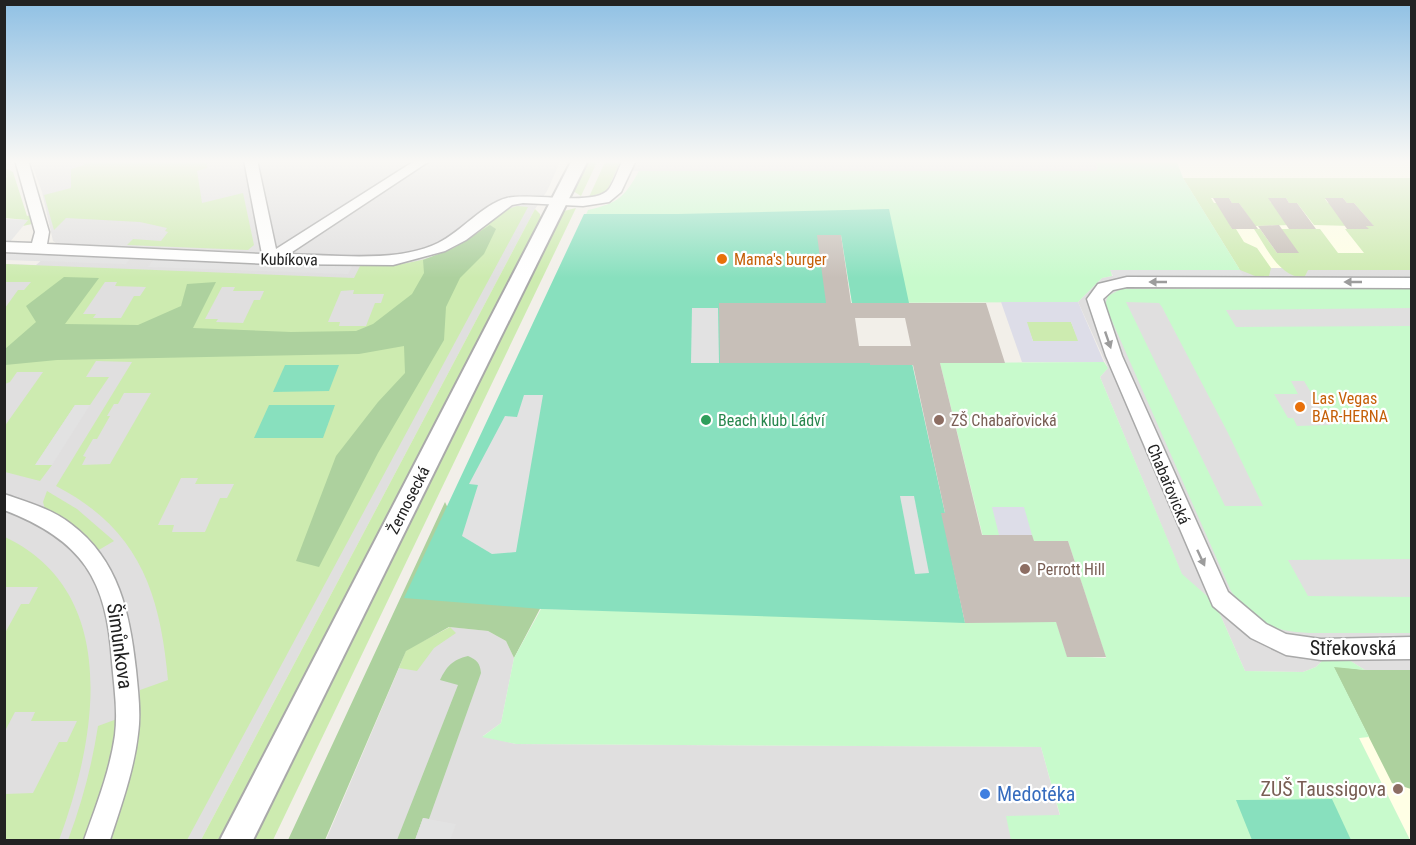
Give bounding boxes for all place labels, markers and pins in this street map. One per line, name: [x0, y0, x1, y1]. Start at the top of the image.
place label: Mama's burger: [734, 250, 827, 269]
marker: Mama's burger: [715, 252, 729, 266]
place label: Las Vegas BAR-HERNA: [1312, 389, 1388, 426]
marker: Las Vegas BAR-HERNA: [1293, 400, 1307, 414]
place label: Beach klub Ládví: [718, 411, 826, 430]
place label: ZŠ Chabařovická: [951, 411, 1057, 430]
marker: Beach klub Ládví: [699, 413, 713, 427]
marker: ZŠ Chabařovická: [932, 413, 946, 427]
place label: Perrott Hill: [1037, 560, 1105, 579]
marker: Perrott Hill: [1018, 562, 1032, 576]
place label: ZUŠ Taussigova: [1261, 777, 1386, 801]
place label: Medotéka: [997, 782, 1075, 806]
marker: ZUŠ Taussigova: [1391, 782, 1405, 796]
marker: Medotéka: [978, 787, 992, 801]

